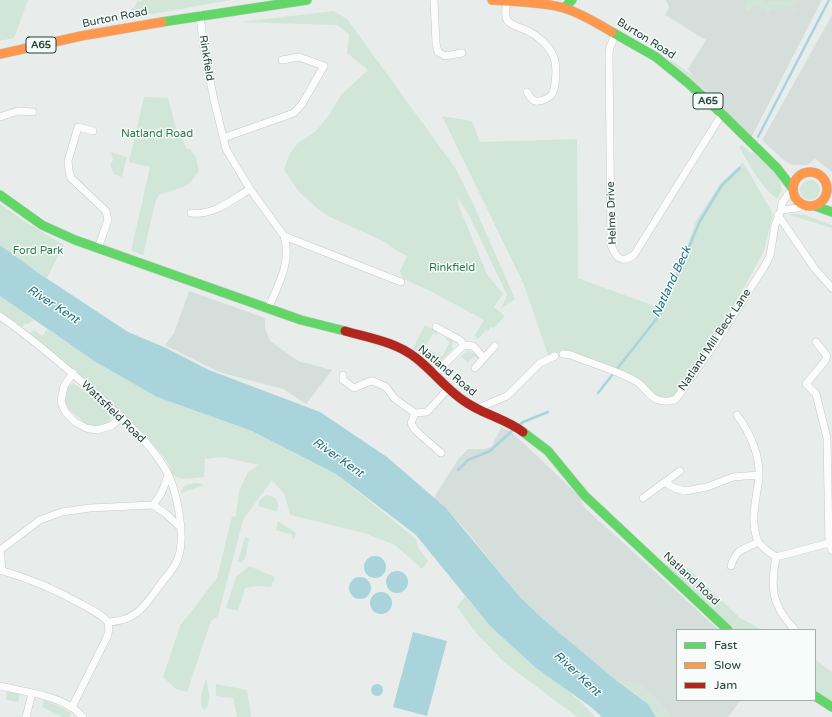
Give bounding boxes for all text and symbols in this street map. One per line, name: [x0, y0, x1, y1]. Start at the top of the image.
street label: Burton Road: [81, 5, 149, 31]
street label: Burton Road: [614, 16, 678, 62]
street label: Rinkfield: [196, 34, 216, 82]
road number: A65: [26, 37, 56, 53]
road number: A65: [693, 93, 723, 109]
park label: Natland Road: [121, 127, 193, 141]
street label: Helme Drive: [604, 181, 620, 245]
park label: Ford Park: [13, 244, 63, 258]
water label: Natland Beck: [649, 244, 695, 320]
park label: Rinkfield: [429, 261, 475, 275]
water label: River Kent: [24, 283, 82, 327]
street label: Natland Mill Beck Lane: [676, 287, 754, 393]
street label: Natland Road: [415, 343, 479, 399]
street label: Wattsfield Road: [78, 378, 148, 446]
water label: River Kent: [310, 435, 366, 481]
street label: Natland Road: [660, 550, 722, 608]
legend: [676, 629, 816, 701]
text: Fast: [714, 638, 737, 652]
water label: River Kent: [551, 649, 603, 699]
text: Slow: [714, 658, 741, 672]
text: Jam: [714, 678, 737, 692]

